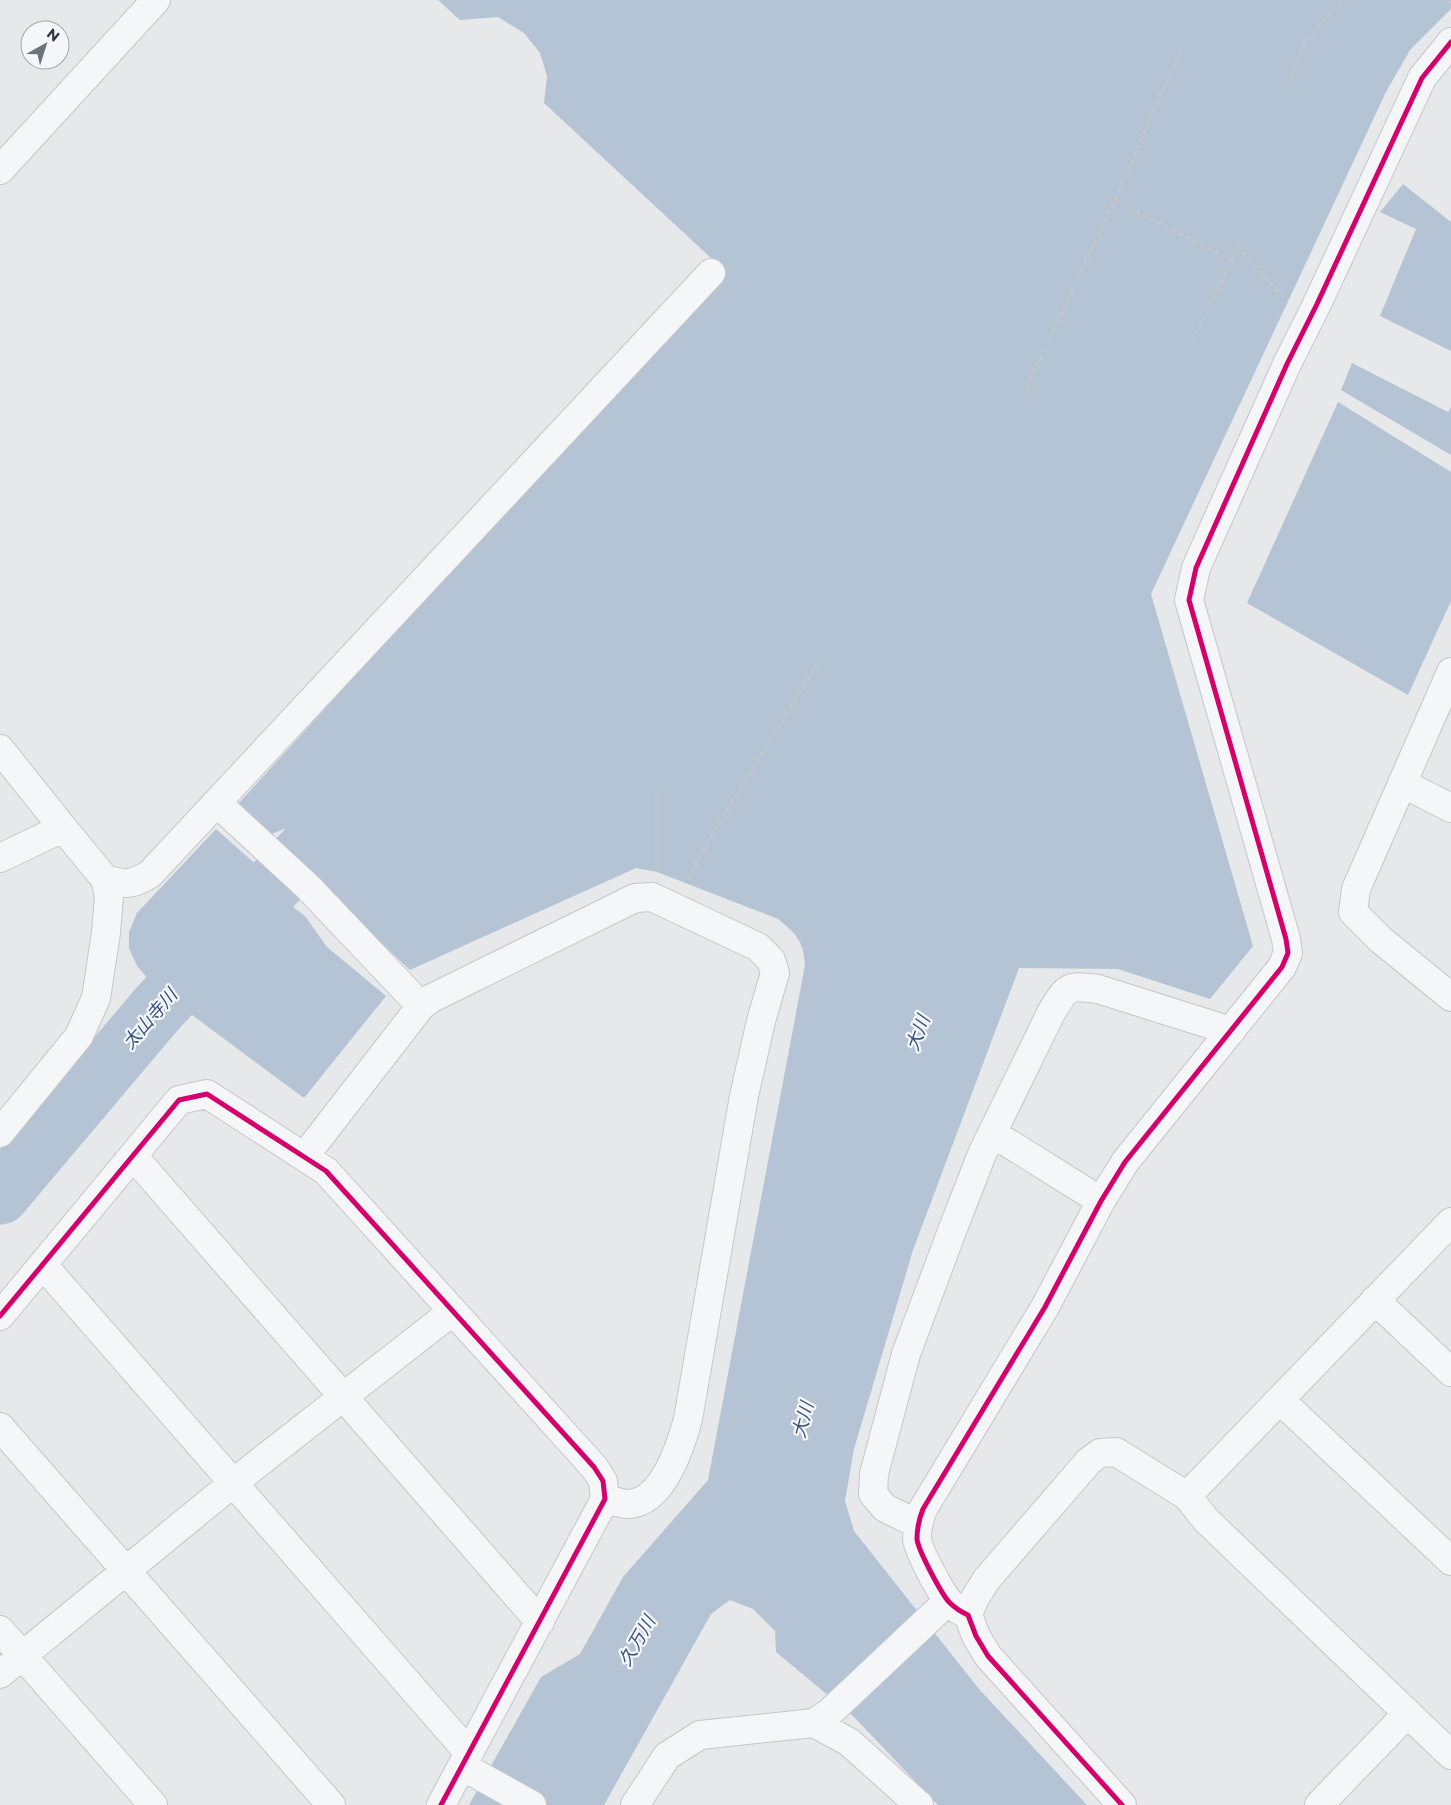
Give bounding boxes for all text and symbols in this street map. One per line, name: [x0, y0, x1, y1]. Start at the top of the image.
north arrow: [20, 20, 70, 70]
text: N: [43, 24, 63, 45]
water label: 太山寺川: [118, 983, 183, 1053]
water label: 大川: [901, 1010, 935, 1054]
water label: 大川: [788, 1398, 819, 1440]
water label: 久万川: [614, 1610, 661, 1670]

